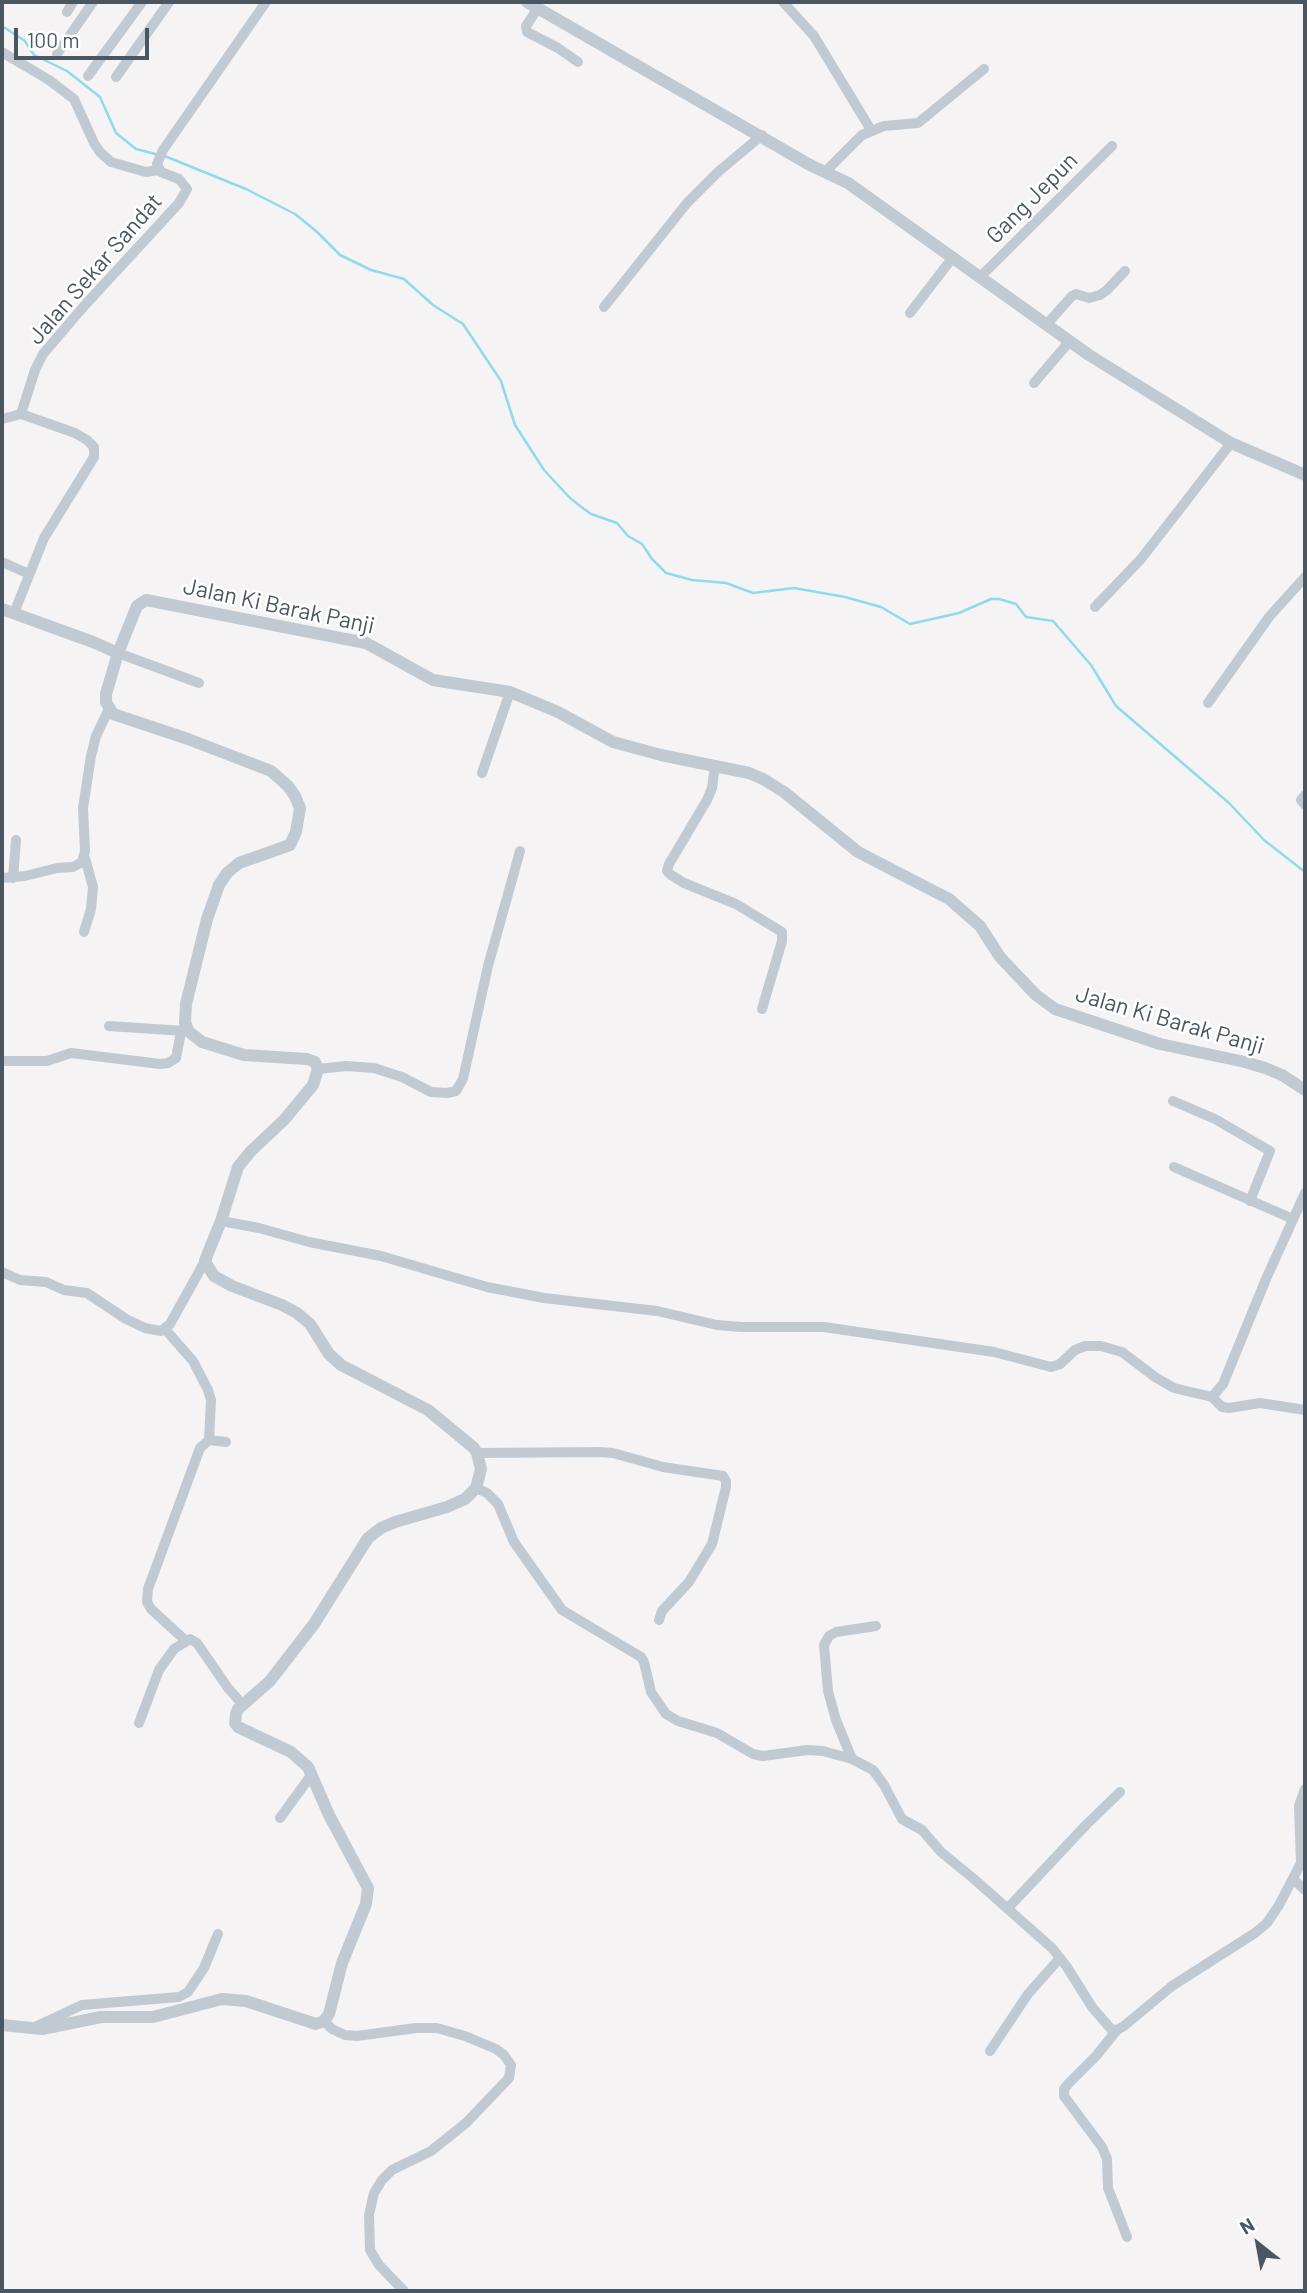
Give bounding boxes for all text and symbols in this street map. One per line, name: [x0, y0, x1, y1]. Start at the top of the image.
scale bar: [18, 14, 152, 58]
text: 100 m: [27, 27, 80, 52]
street label: Gang Jepun: [981, 147, 1083, 249]
street label: Jalan Sekar Sandat: [22, 188, 168, 350]
street label: Jalan Ki Barak Panji: [181, 572, 377, 640]
street label: Jalan Ki Barak Panji: [1072, 980, 1268, 1060]
north arrow: [1223, 2209, 1293, 2279]
text: N: [1236, 2212, 1258, 2239]

